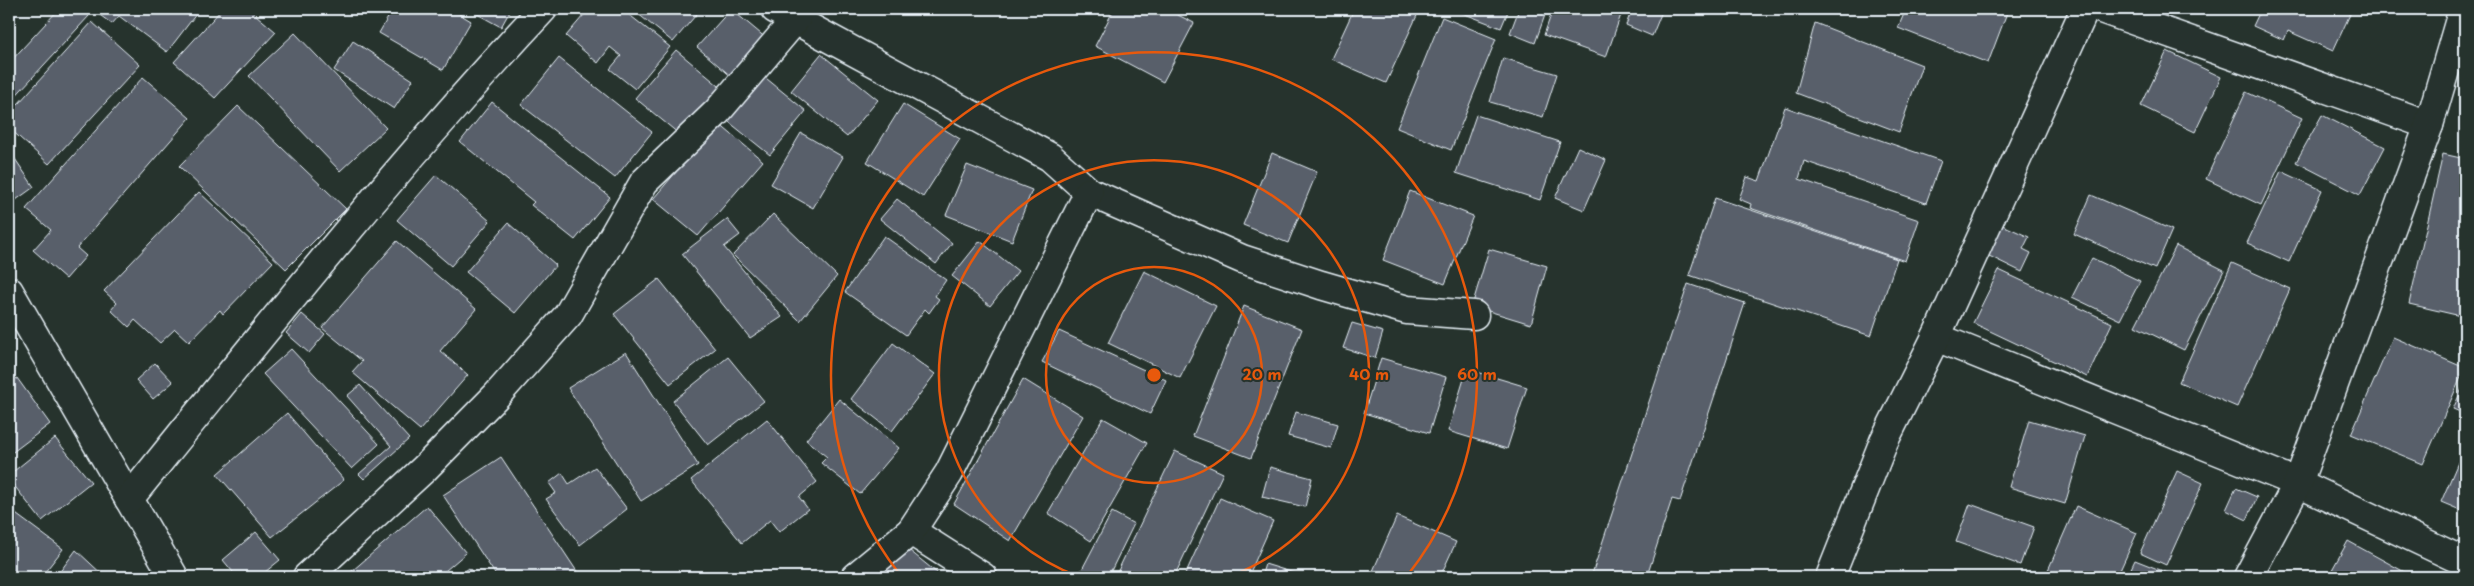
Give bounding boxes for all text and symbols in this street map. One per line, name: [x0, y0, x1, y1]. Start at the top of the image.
text: 20 m: [1243, 362, 1281, 385]
text: 40 m: [1349, 362, 1389, 385]
text: 60 m: [1457, 362, 1497, 385]
centre of rings: [1145, 366, 1163, 384]

